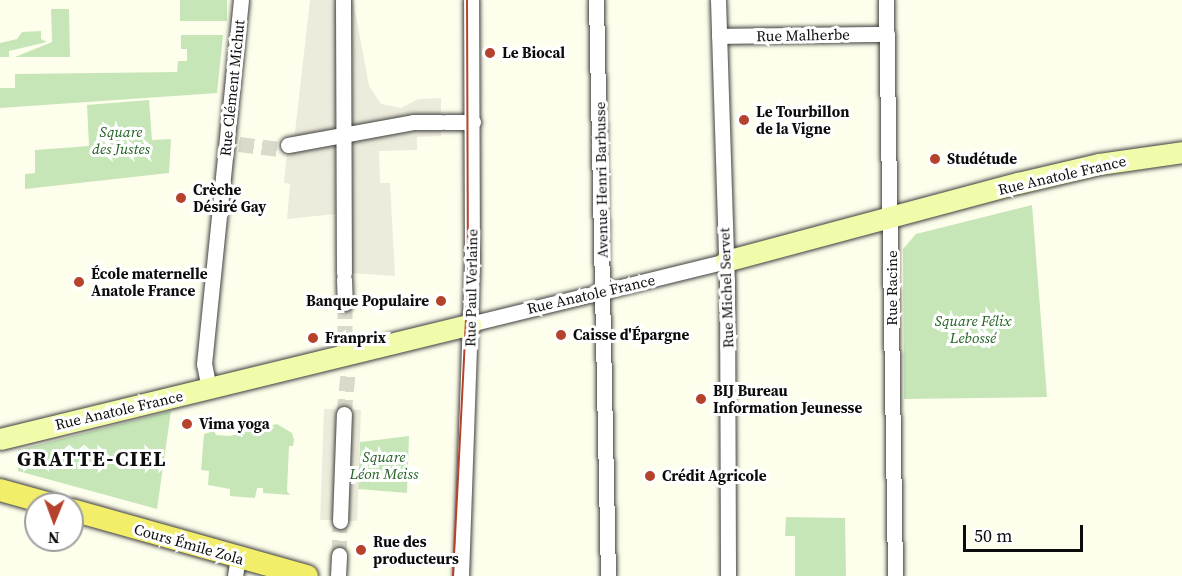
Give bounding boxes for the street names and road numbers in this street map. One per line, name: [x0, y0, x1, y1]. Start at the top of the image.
street label: Rue Clément Michut: [216, 19, 248, 157]
street label: Rue Malherbe: [756, 25, 850, 45]
street label: Avenue Henri Barbusse: [591, 102, 611, 258]
street label: Rue Anatole France: [996, 152, 1128, 198]
street label: Rue Michel Servet: [715, 227, 737, 349]
street label: Rue Paul Verlaine: [461, 229, 481, 347]
street label: Rue Racine: [883, 250, 901, 326]
street label: Rue Anatole France: [525, 271, 657, 317]
street label: Rue Anatole France: [53, 387, 185, 433]
street label: Cours Émile Zola: [132, 520, 246, 568]

